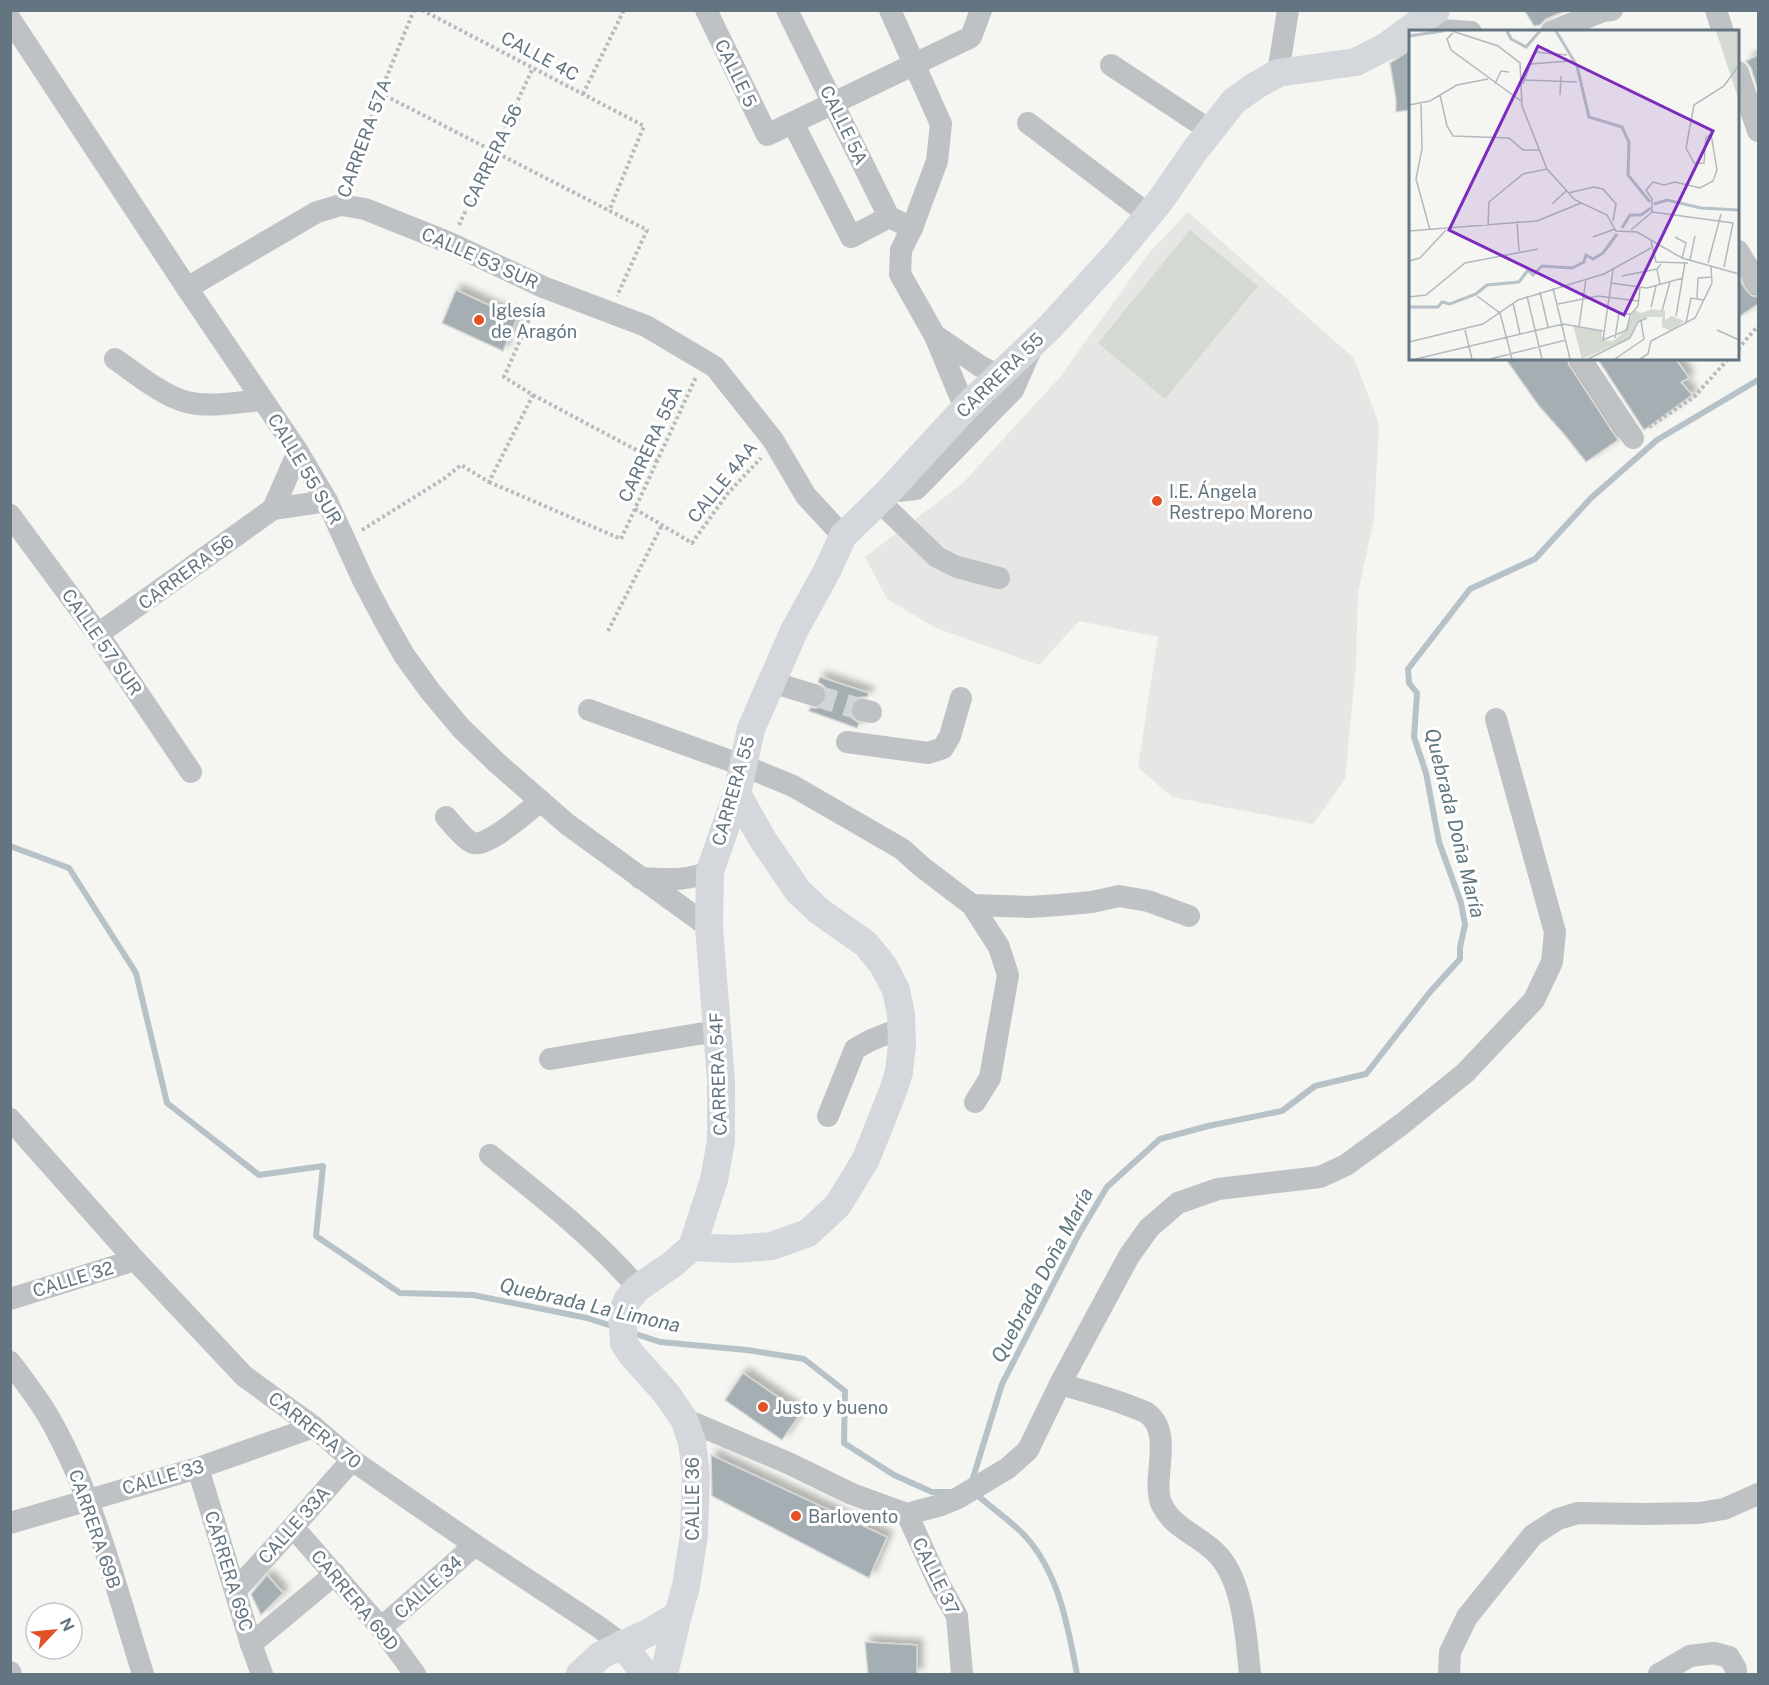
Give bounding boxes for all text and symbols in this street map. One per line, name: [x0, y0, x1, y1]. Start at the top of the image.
street label: CALLE 4C: [498, 27, 582, 85]
inset map: [1409, 30, 1739, 360]
street label: CALLE 5: [711, 36, 761, 110]
street label: CARRERA 57A: [333, 75, 395, 200]
street label: CALLE 5A: [816, 82, 872, 168]
street label: CARRERA 56: [458, 101, 526, 211]
street label: CALLE 53 SUR: [418, 223, 542, 293]
place label: Iglesía de Aragón: [491, 300, 577, 342]
marker: Iglesía de Aragón: [472, 313, 486, 327]
street label: CARRERA 55: [952, 328, 1048, 422]
street label: CARRERA 55A: [614, 382, 686, 505]
street label: CALLE 55 SUR: [264, 410, 346, 528]
street label: CALLE 4AA: [683, 437, 761, 527]
place label: I.E. Ángela Restrepo Moreno: [1169, 480, 1313, 523]
marker: I.E. Ángela Restrepo Moreno: [1150, 494, 1164, 508]
street label: CARRERA 56: [134, 530, 238, 614]
street label: CALLE 57 SUR: [58, 585, 146, 699]
water label: Quebrada Doña María: [1420, 726, 1490, 920]
street label: CARRERA 55: [707, 734, 759, 848]
street label: CARRERA 54F: [705, 1012, 731, 1136]
water label: Quebrada Doña María: [986, 1183, 1098, 1367]
street label: CALLE 32: [30, 1257, 116, 1301]
water label: Quebrada La Limona: [497, 1273, 683, 1337]
street label: CARRERA 70: [265, 1387, 365, 1473]
place label: Justo y bueno: [775, 1397, 888, 1418]
marker: Justo y bueno: [756, 1400, 770, 1414]
street label: CALLE 33: [120, 1455, 206, 1499]
street label: CALLE 36: [682, 1457, 703, 1541]
street label: CARRERA 69B: [65, 1467, 125, 1591]
street label: CALLE 33A: [254, 1482, 334, 1568]
place label: Barlovento: [808, 1506, 898, 1527]
street label: CARRERA 69C: [201, 1508, 257, 1634]
marker: Barlovento: [789, 1509, 803, 1523]
street label: CALLE 37: [908, 1534, 964, 1618]
street label: CARRERA 69D: [307, 1545, 403, 1655]
street label: CALLE 34: [390, 1551, 466, 1623]
north arrow: [24, 1601, 84, 1661]
text: N: [56, 1615, 78, 1634]

